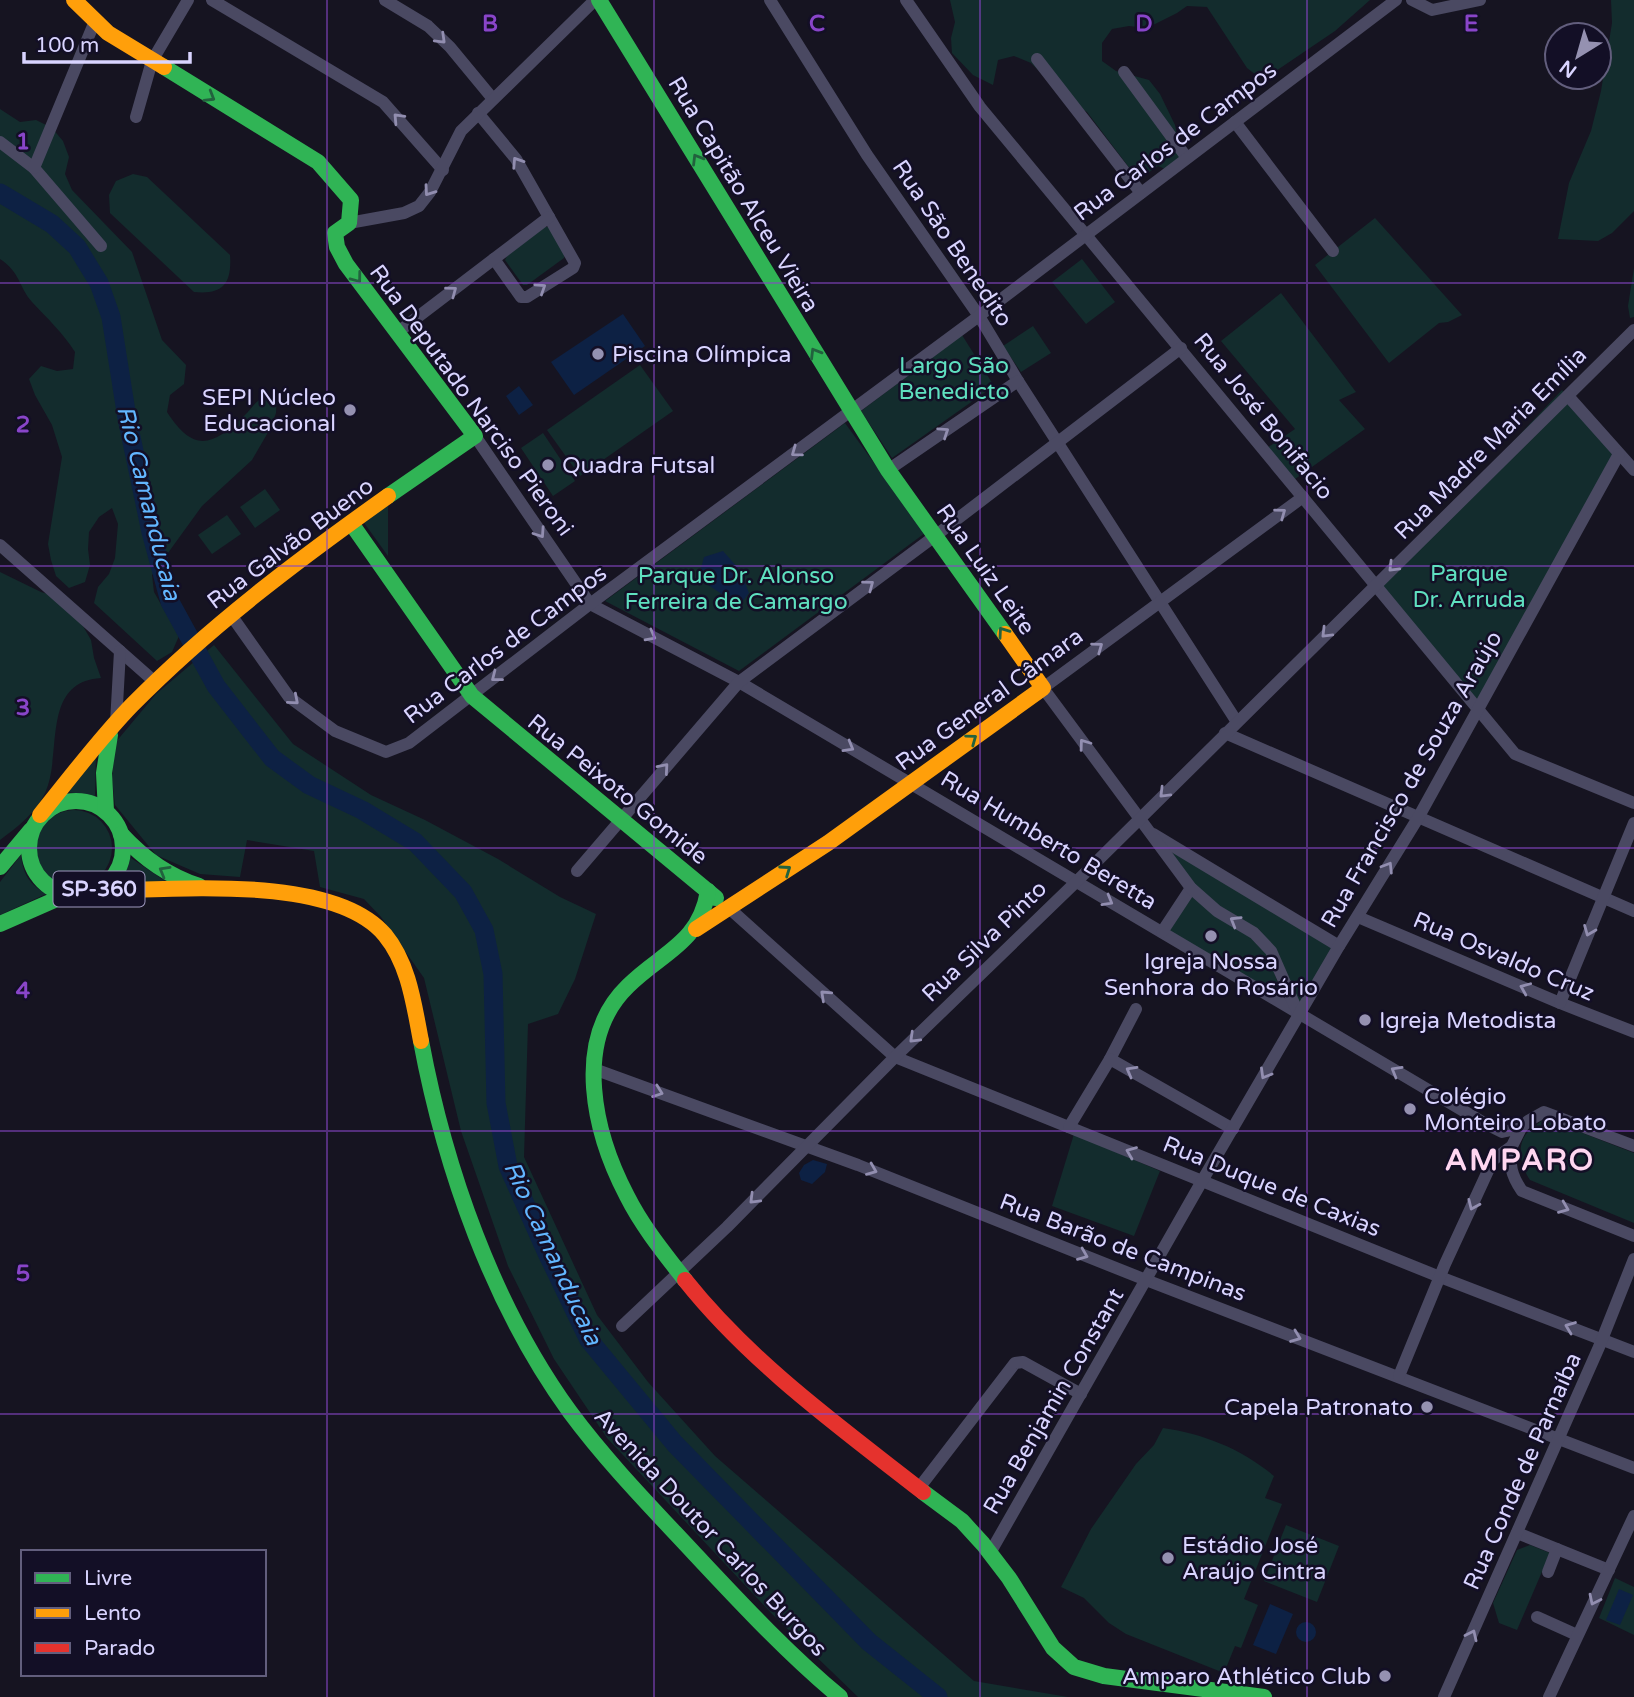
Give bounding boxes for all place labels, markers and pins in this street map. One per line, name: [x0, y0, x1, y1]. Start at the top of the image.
place label: Piscina Olímpica: [612, 341, 791, 369]
marker: Piscina Olímpica: [590, 346, 606, 362]
place label: SEPI Núcleo Educacional: [202, 384, 336, 438]
marker: SEPI Núcleo Educacional: [342, 402, 358, 418]
place label: Quadra Futsal: [562, 452, 715, 480]
marker: Quadra Futsal: [540, 457, 556, 473]
marker: Igreja Nossa Senhora do Rosário: [1203, 928, 1219, 944]
place label: Igreja Nossa Senhora do Rosário: [1104, 948, 1318, 1002]
place label: Igreja Metodista: [1379, 1007, 1556, 1035]
marker: Igreja Metodista: [1357, 1012, 1373, 1028]
place label: Colégio Monteiro Lobato: [1424, 1083, 1606, 1137]
marker: Colégio Monteiro Lobato: [1402, 1101, 1418, 1117]
place label: Capela Patronato: [1224, 1394, 1413, 1422]
marker: Capela Patronato: [1419, 1399, 1435, 1415]
place label: Estádio José Araújo Cintra: [1182, 1532, 1326, 1586]
marker: Estádio José Araújo Cintra: [1160, 1550, 1176, 1566]
place label: Amparo Athlético Club: [1122, 1663, 1371, 1691]
marker: Amparo Athlético Club: [1377, 1668, 1393, 1684]

